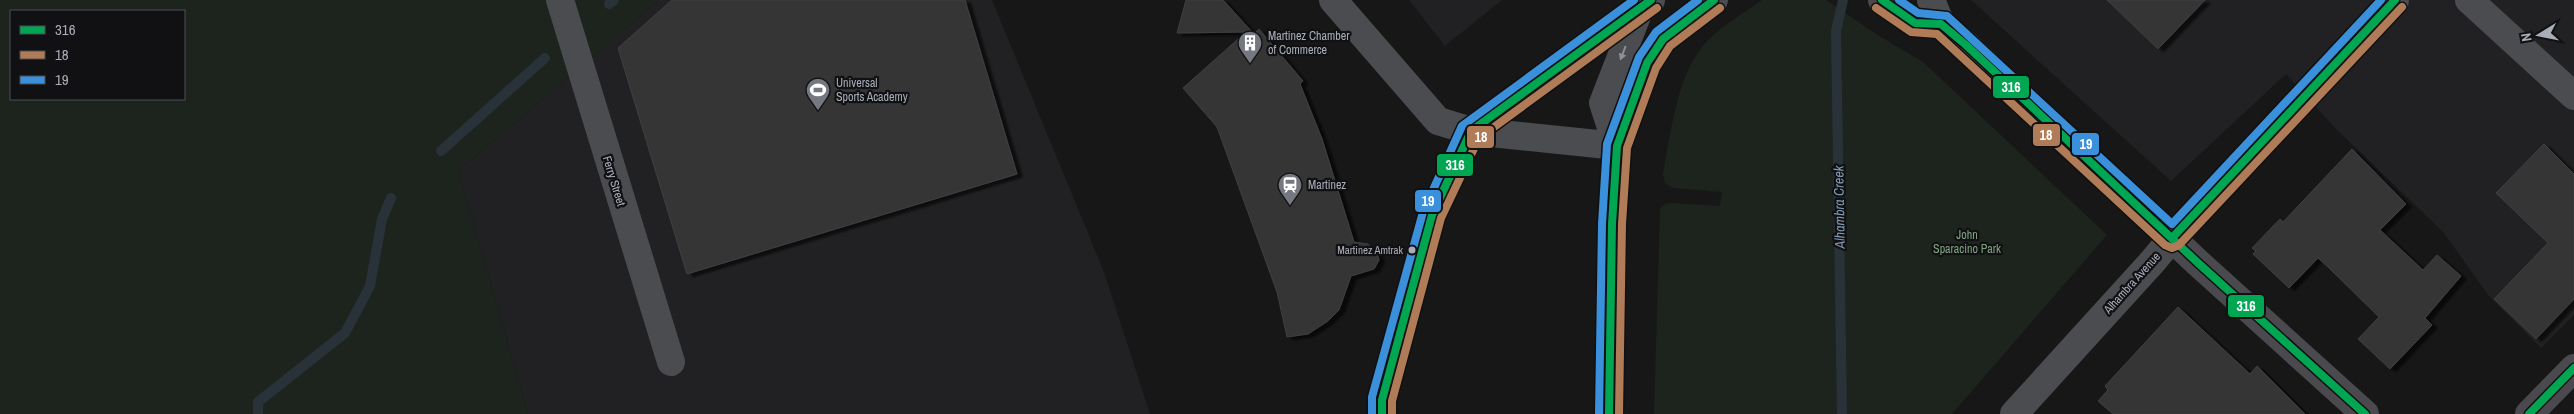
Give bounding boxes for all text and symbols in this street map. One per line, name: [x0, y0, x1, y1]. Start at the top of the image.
legend: [10, 10, 185, 100]
north arrow: [2514, 10, 2564, 60]
text: 316: [55, 19, 76, 40]
place label: Martinez Chamber of Commerce: [1268, 28, 1350, 58]
building icon: Martinez Chamber of Commerce: [1237, 30, 1263, 64]
text: N: [2517, 32, 2536, 43]
text: 18: [55, 44, 69, 65]
one-way arrow: [1618, 46, 1626, 60]
text: 19: [55, 69, 69, 90]
place label: Universal Sports Academy: [836, 75, 908, 105]
line badge: 316: [1992, 75, 2030, 99]
sports icon: Universal Sports Academy: [805, 77, 831, 111]
text: 316: [2001, 78, 2021, 96]
line badge: 18: [2032, 123, 2061, 147]
line badge: 18: [1466, 125, 1495, 149]
text: 18: [2040, 126, 2052, 144]
text: 18: [1475, 128, 1487, 146]
line badge: 19: [2071, 132, 2100, 156]
text: 19: [2080, 135, 2092, 153]
line badge: 316: [1436, 153, 1474, 177]
street label: Ferry Street: [599, 154, 629, 208]
text: 316: [1445, 156, 1465, 174]
water label: Alhambra Creek: [1829, 164, 1849, 250]
station icon: Martinez: [1277, 172, 1303, 206]
place label: Martinez: [1308, 177, 1346, 193]
line badge: 19: [1414, 189, 1442, 213]
text: 19: [1422, 192, 1434, 210]
park label: John Sparacino Park: [1933, 227, 2001, 257]
place label: Martinez Amtrak: [1337, 243, 1403, 257]
marker: Martinez Amtrak: [1407, 245, 1417, 255]
street label: Alhambra Avenue: [2099, 249, 2164, 318]
line badge: 316: [2227, 294, 2265, 318]
text: 316: [2236, 297, 2256, 315]

